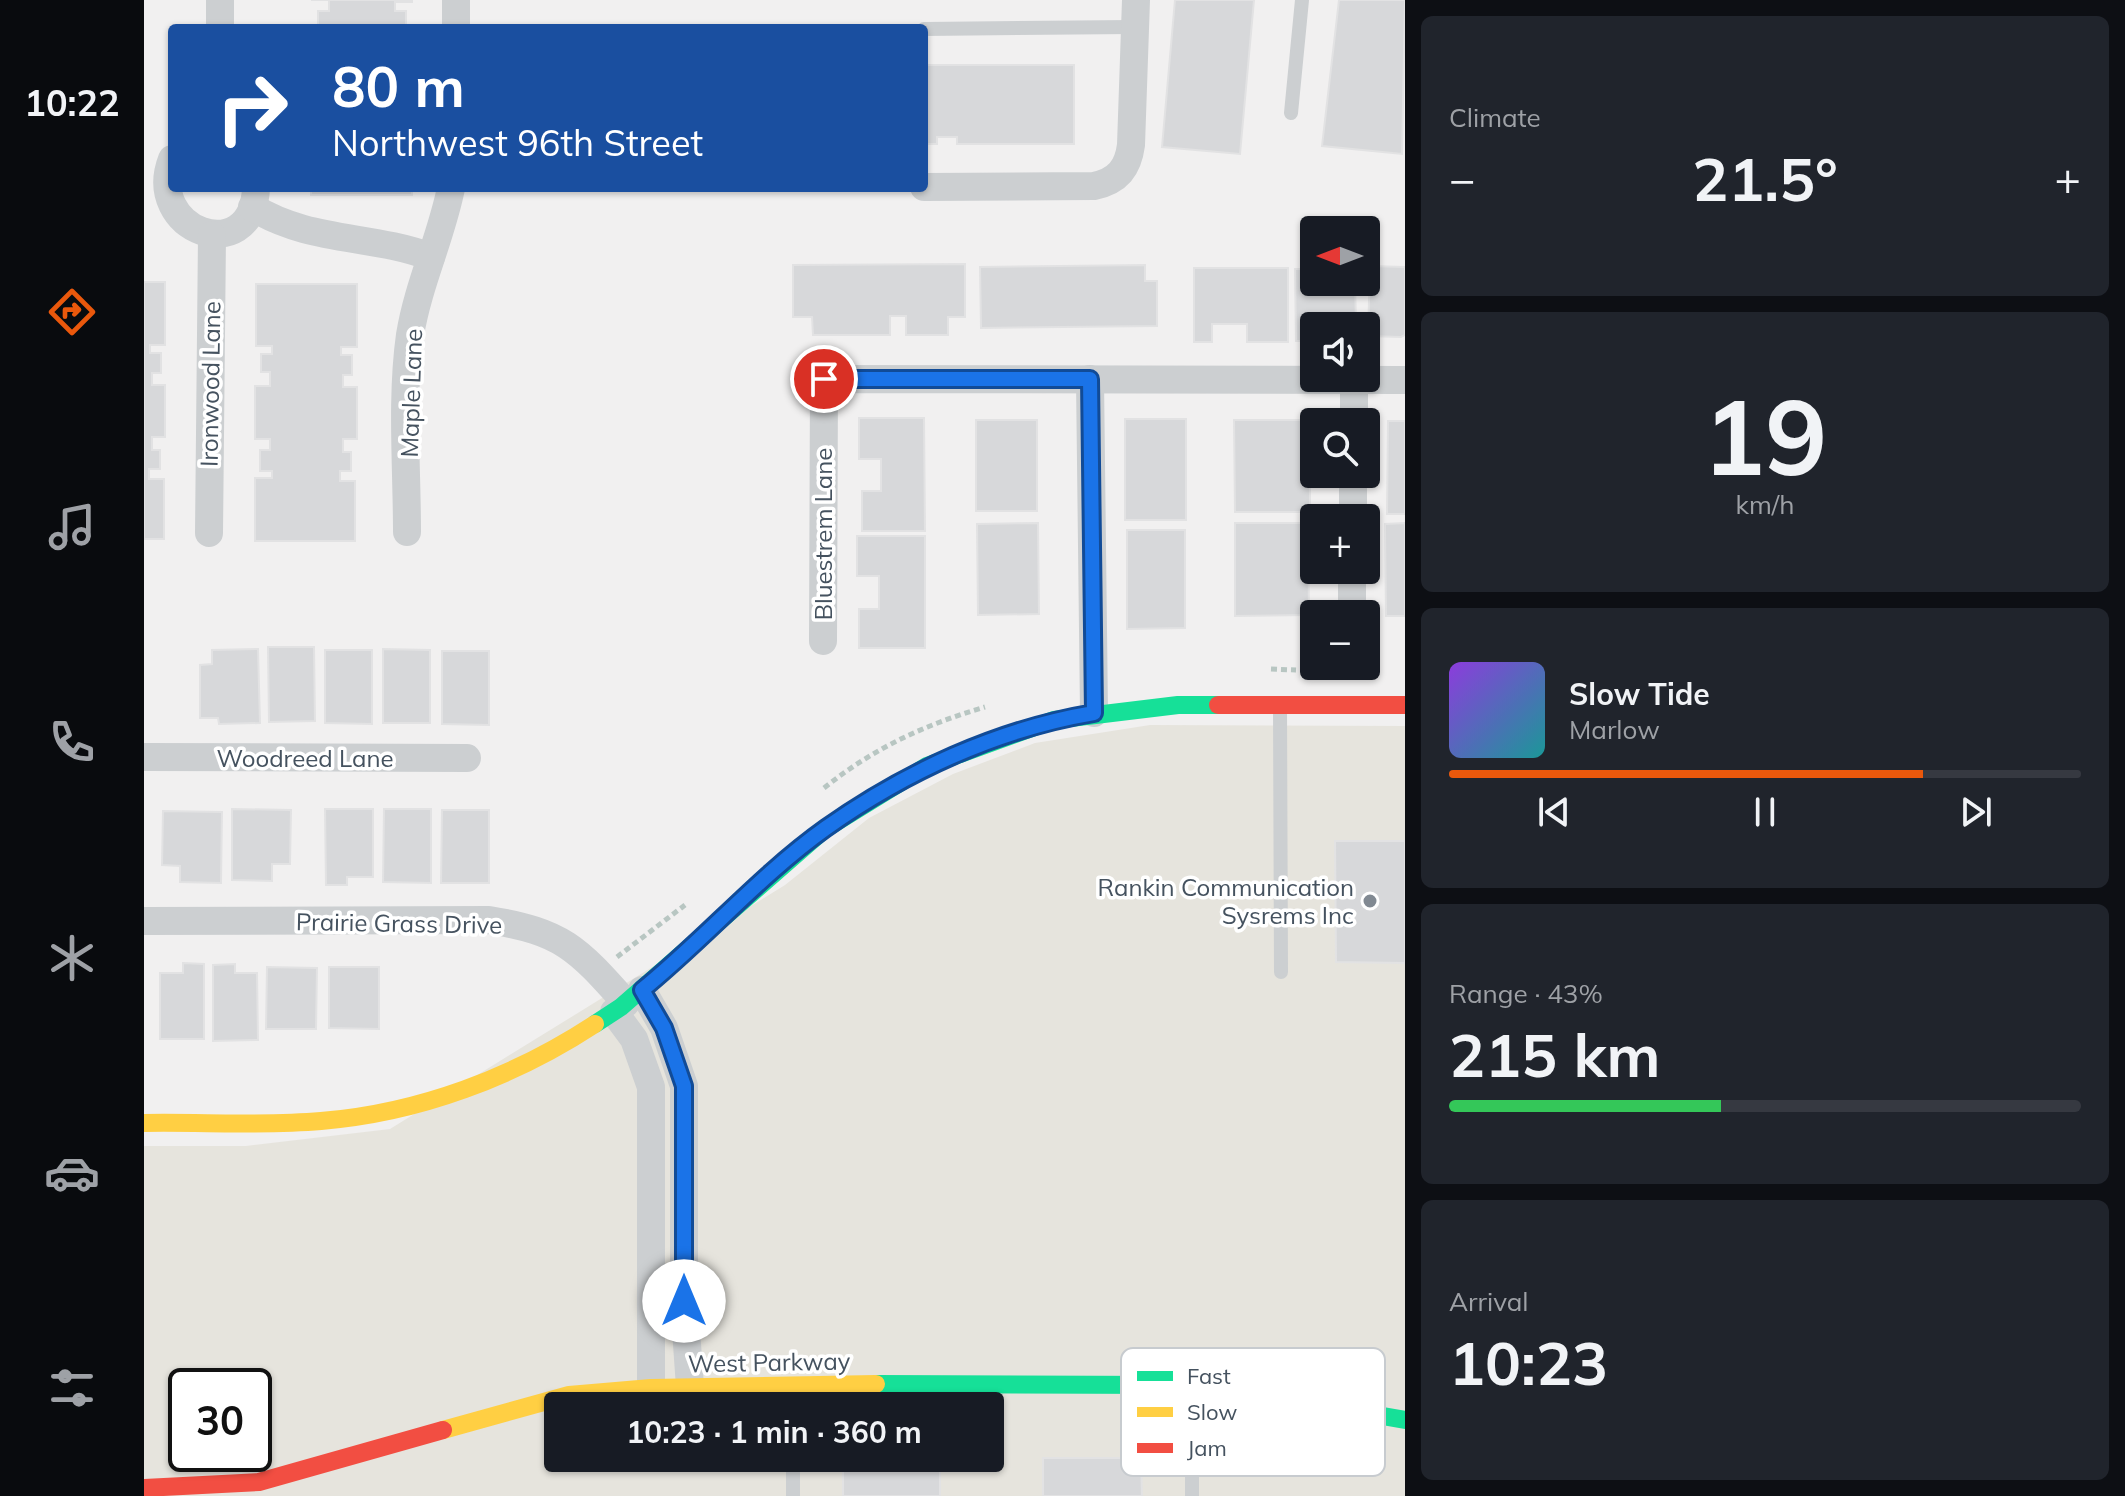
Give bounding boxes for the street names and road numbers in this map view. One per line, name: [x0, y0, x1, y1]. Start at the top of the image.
street label: Ironwood Lane: [194, 301, 226, 467]
street label: Maple Lane: [394, 328, 428, 458]
street label: Bluestrem Lane: [808, 448, 838, 620]
street label: Woodreed Lane: [216, 743, 394, 773]
street label: Prairie Grass Drive: [296, 906, 502, 940]
street label: West Parkway: [687, 1346, 851, 1378]

